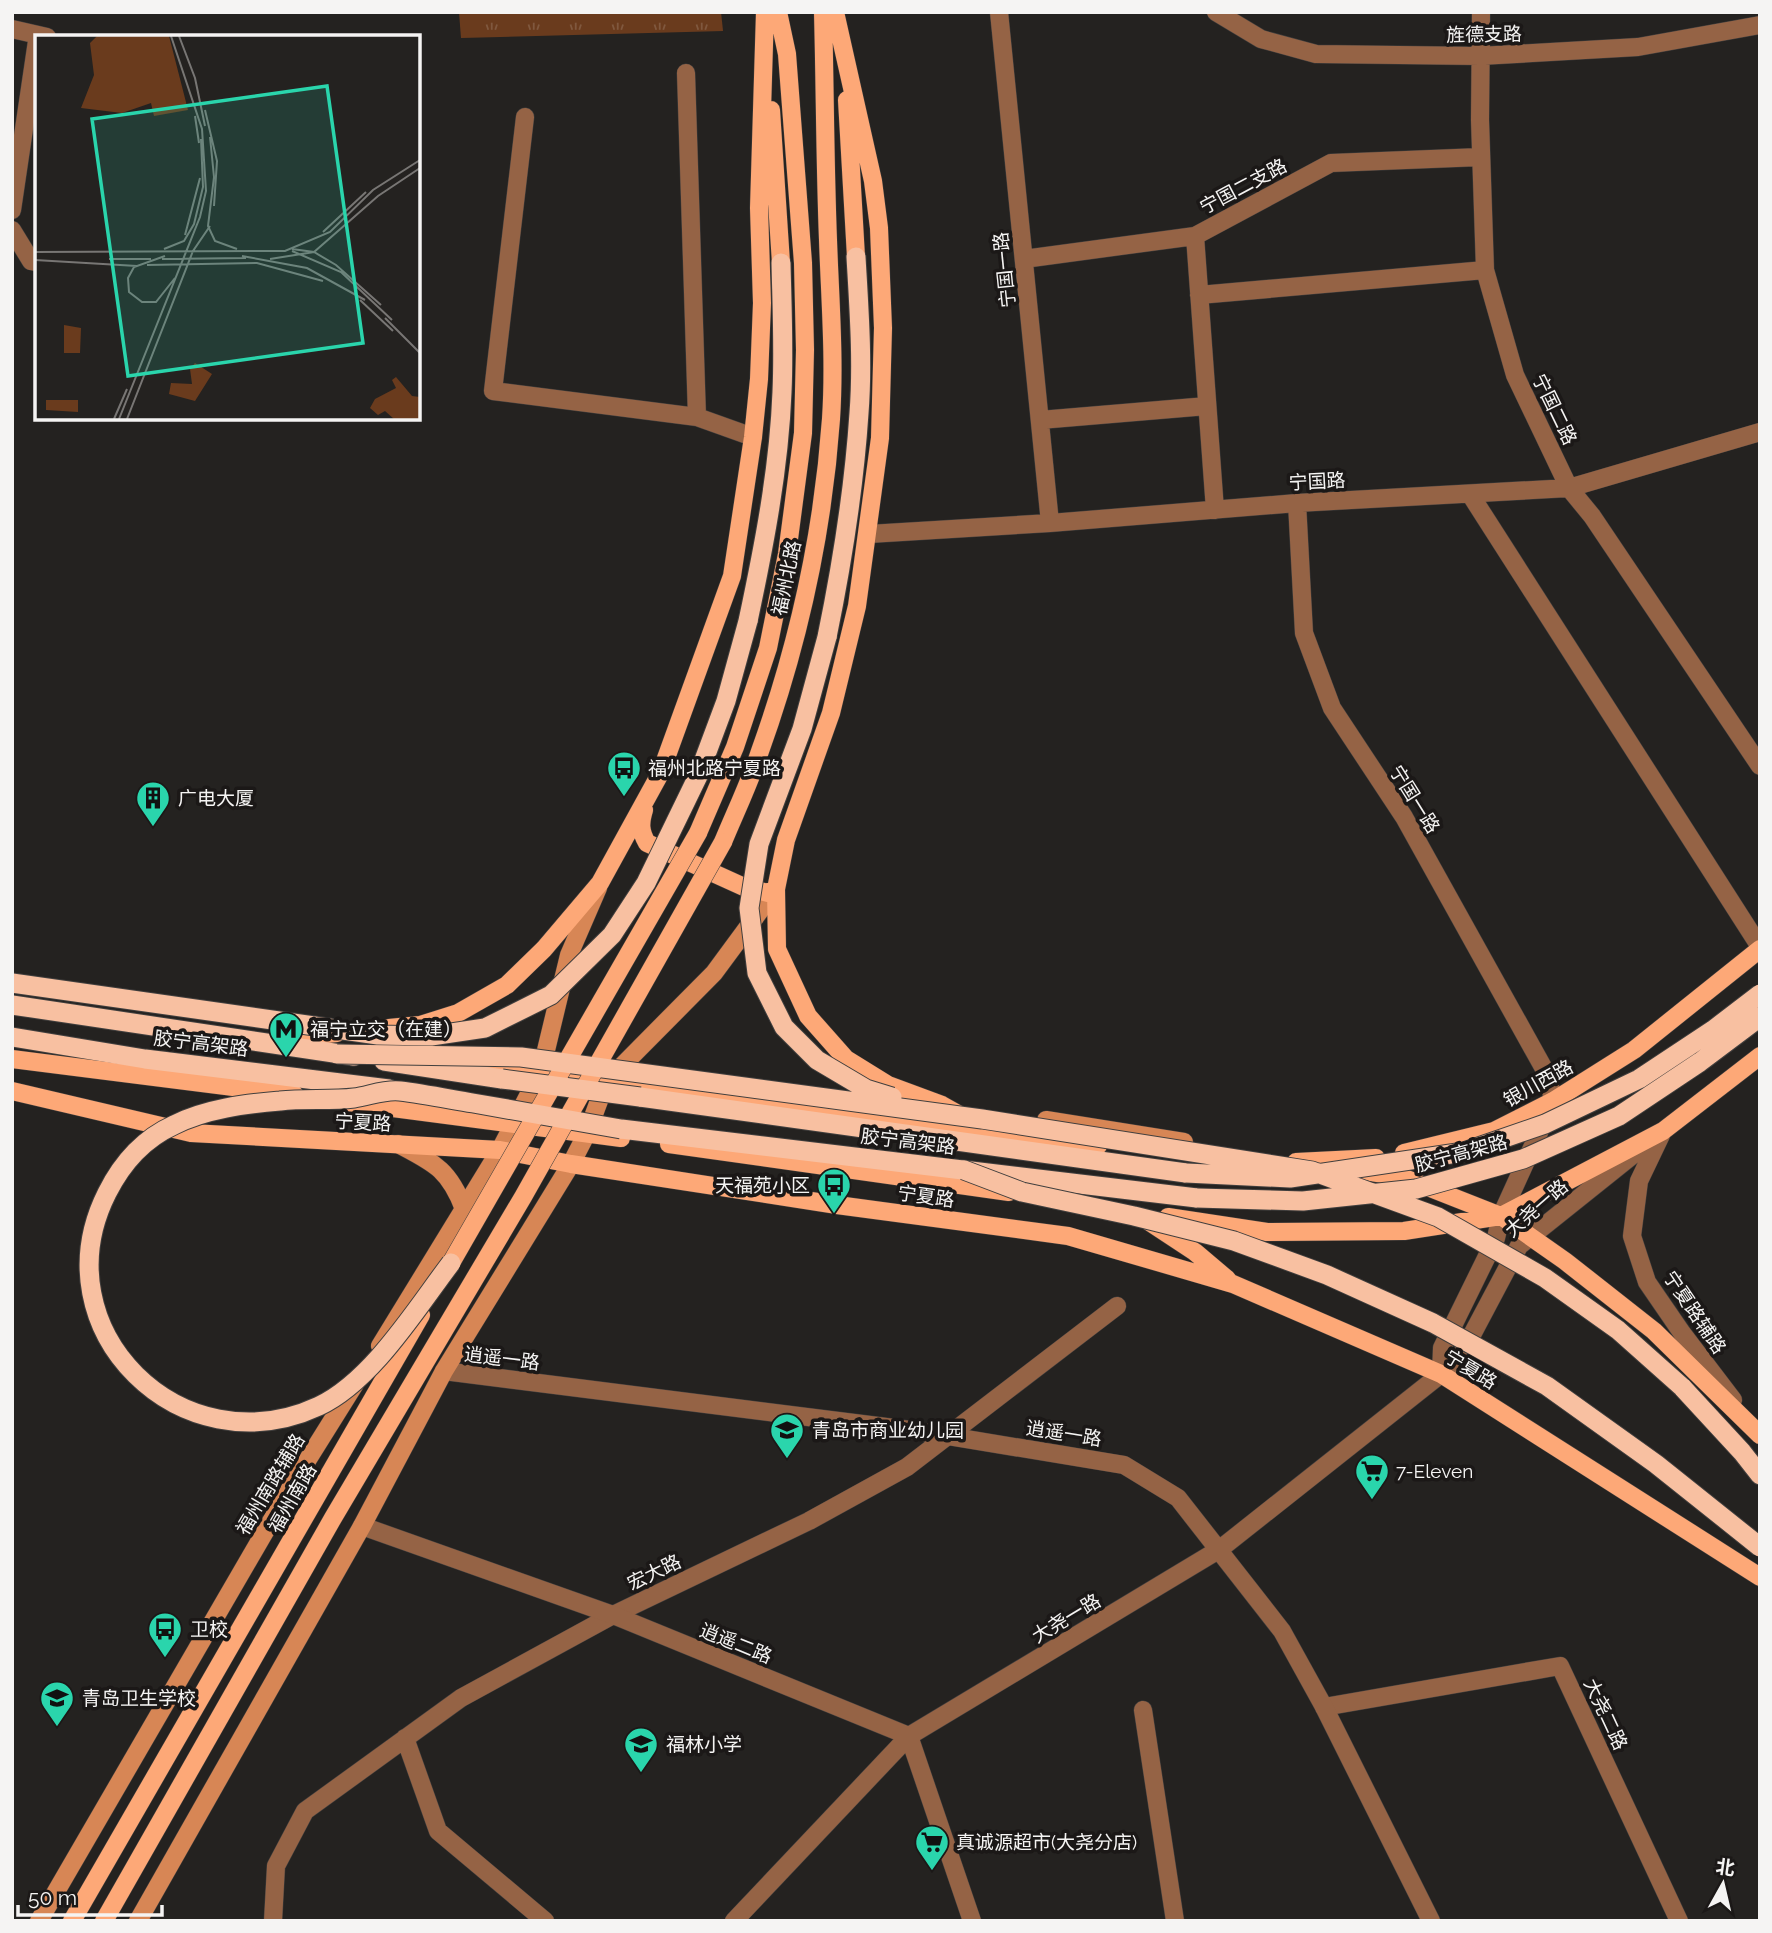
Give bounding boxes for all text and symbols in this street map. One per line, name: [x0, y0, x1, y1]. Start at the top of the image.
street label: 旌德支路: [1446, 22, 1522, 46]
inset map: [35, 35, 420, 420]
street label: 宁国二支路: [1196, 154, 1290, 218]
street label: 宁国一路: [989, 231, 1019, 309]
street label: 宁国二路: [1528, 370, 1582, 448]
street label: 宁国路: [1288, 469, 1346, 493]
street label: 福州北路: [767, 539, 805, 617]
bus stop icon: 福州北路宁夏路: [605, 749, 643, 798]
place label: 福州北路宁夏路: [648, 757, 781, 779]
street label: 宁国一路: [1386, 761, 1444, 837]
building icon: 广电大厦: [134, 779, 172, 828]
place label: 广电大厦: [178, 787, 254, 809]
metro station icon: 福宁立交（在建）: [267, 1010, 305, 1059]
place label: 福宁立交（在建）: [310, 1018, 462, 1040]
street label: 胶宁高架路: [153, 1026, 249, 1060]
street label: 银川西路: [1499, 1055, 1577, 1111]
street label: 宁夏路: [334, 1110, 392, 1134]
street label: 胶宁高架路: [860, 1124, 956, 1158]
street label: 胶宁高架路: [1412, 1130, 1510, 1176]
bus stop icon: 天福苑小区: [815, 1166, 853, 1215]
place label: 天福苑小区: [715, 1174, 810, 1196]
street label: 大尧一路: [1500, 1175, 1572, 1241]
street label: 宁夏路: [896, 1181, 956, 1211]
street label: 宁夏路辅路: [1659, 1266, 1731, 1358]
street label: 逍遥一路: [463, 1342, 541, 1374]
street label: 宁夏路: [1441, 1345, 1501, 1393]
school or university icon: 青岛市商业幼儿园: [768, 1411, 806, 1460]
street label: 逍遥一路: [1025, 1416, 1103, 1450]
place label: 青岛市商业幼儿园: [812, 1419, 964, 1441]
street label: 福州南路辅路: [231, 1429, 309, 1539]
supermarket icon: 7-Eleven: [1353, 1452, 1391, 1501]
street label: 福州南路: [263, 1459, 321, 1537]
place label: 7-Eleven: [1396, 1460, 1473, 1482]
street label: 宏大路: [624, 1550, 684, 1594]
street label: 大尧一路: [1028, 1589, 1104, 1647]
bus stop icon: 卫校: [146, 1610, 184, 1659]
place label: 卫校: [190, 1618, 228, 1640]
street label: 逍遥二路: [697, 1619, 775, 1667]
street label: 大尧二路: [1580, 1675, 1632, 1753]
school or university icon: 青岛卫生学校: [38, 1679, 76, 1728]
place label: 青岛卫生学校: [82, 1687, 196, 1709]
school or university icon: 福林小学: [622, 1725, 660, 1774]
place label: 福林小学: [666, 1733, 742, 1755]
supermarket icon: 真诚源超市(大尧分店): [913, 1823, 951, 1872]
place label: 真诚源超市(大尧分店): [956, 1831, 1137, 1853]
north arrow: [1688, 1849, 1758, 1919]
text: 北: [1714, 1855, 1736, 1879]
scale bar: [18, 1874, 161, 1918]
text: 50 m: [28, 1885, 77, 1910]

